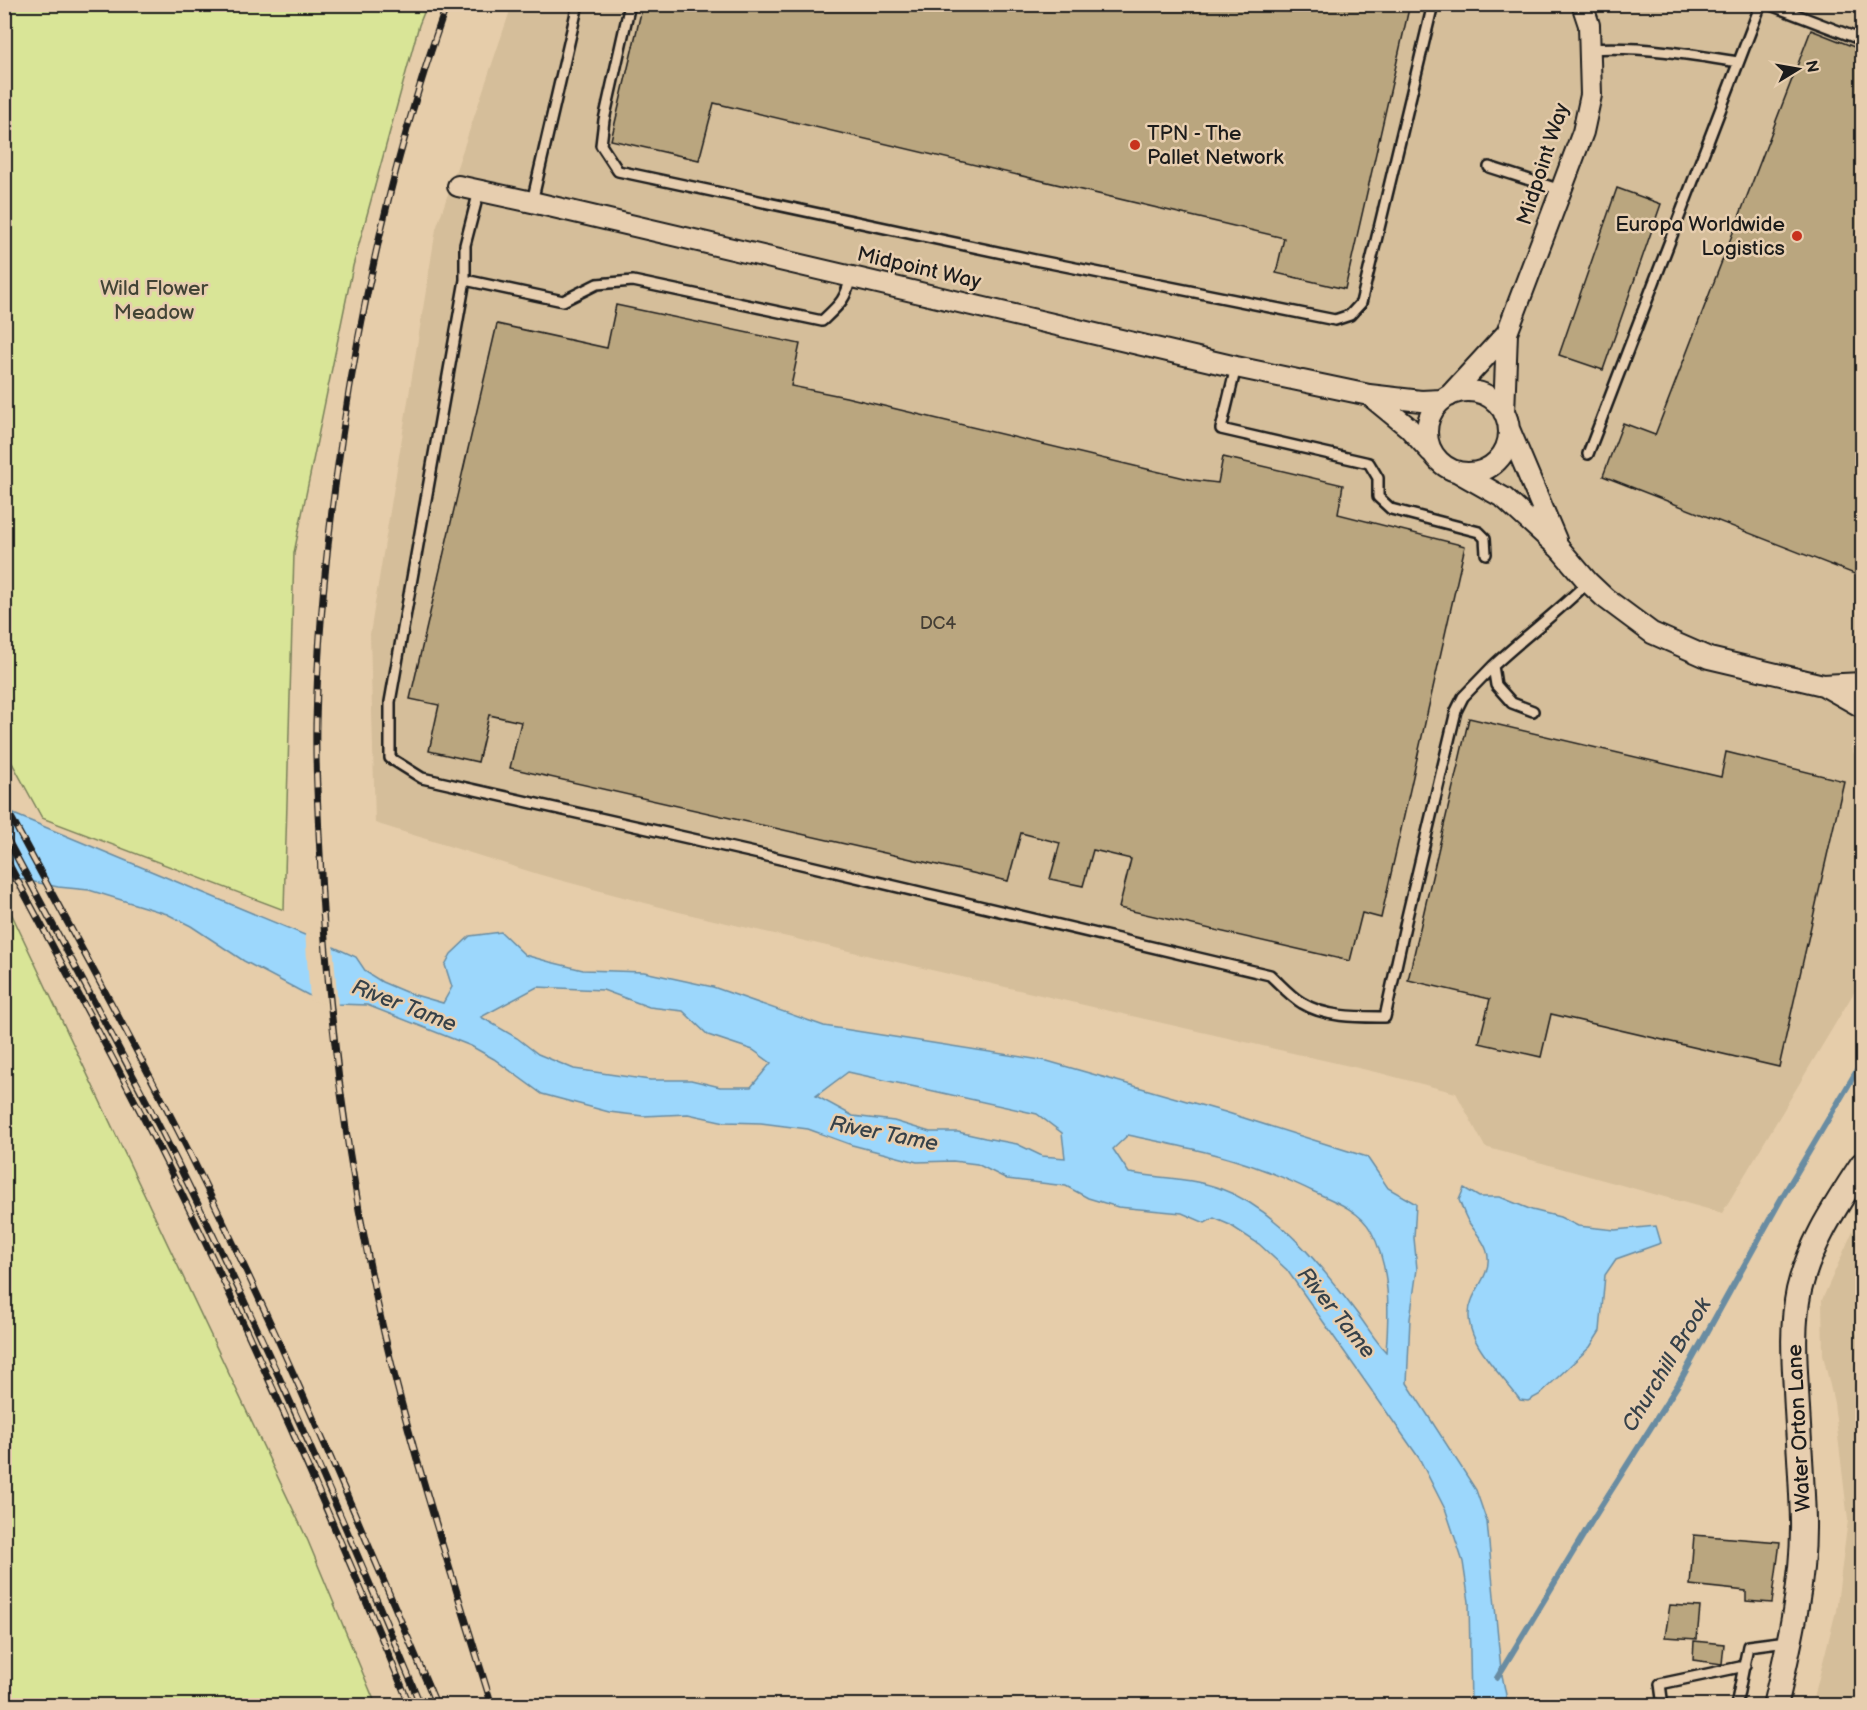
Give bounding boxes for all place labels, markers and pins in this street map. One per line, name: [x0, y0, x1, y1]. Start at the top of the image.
place label: TPN - The Pallet Network: [1147, 121, 1284, 170]
marker: TPN - The Pallet Network: [1128, 138, 1142, 152]
place label: Europa Worldwide Logistics: [1615, 212, 1785, 261]
marker: Europa Worldwide Logistics: [1790, 229, 1804, 243]

